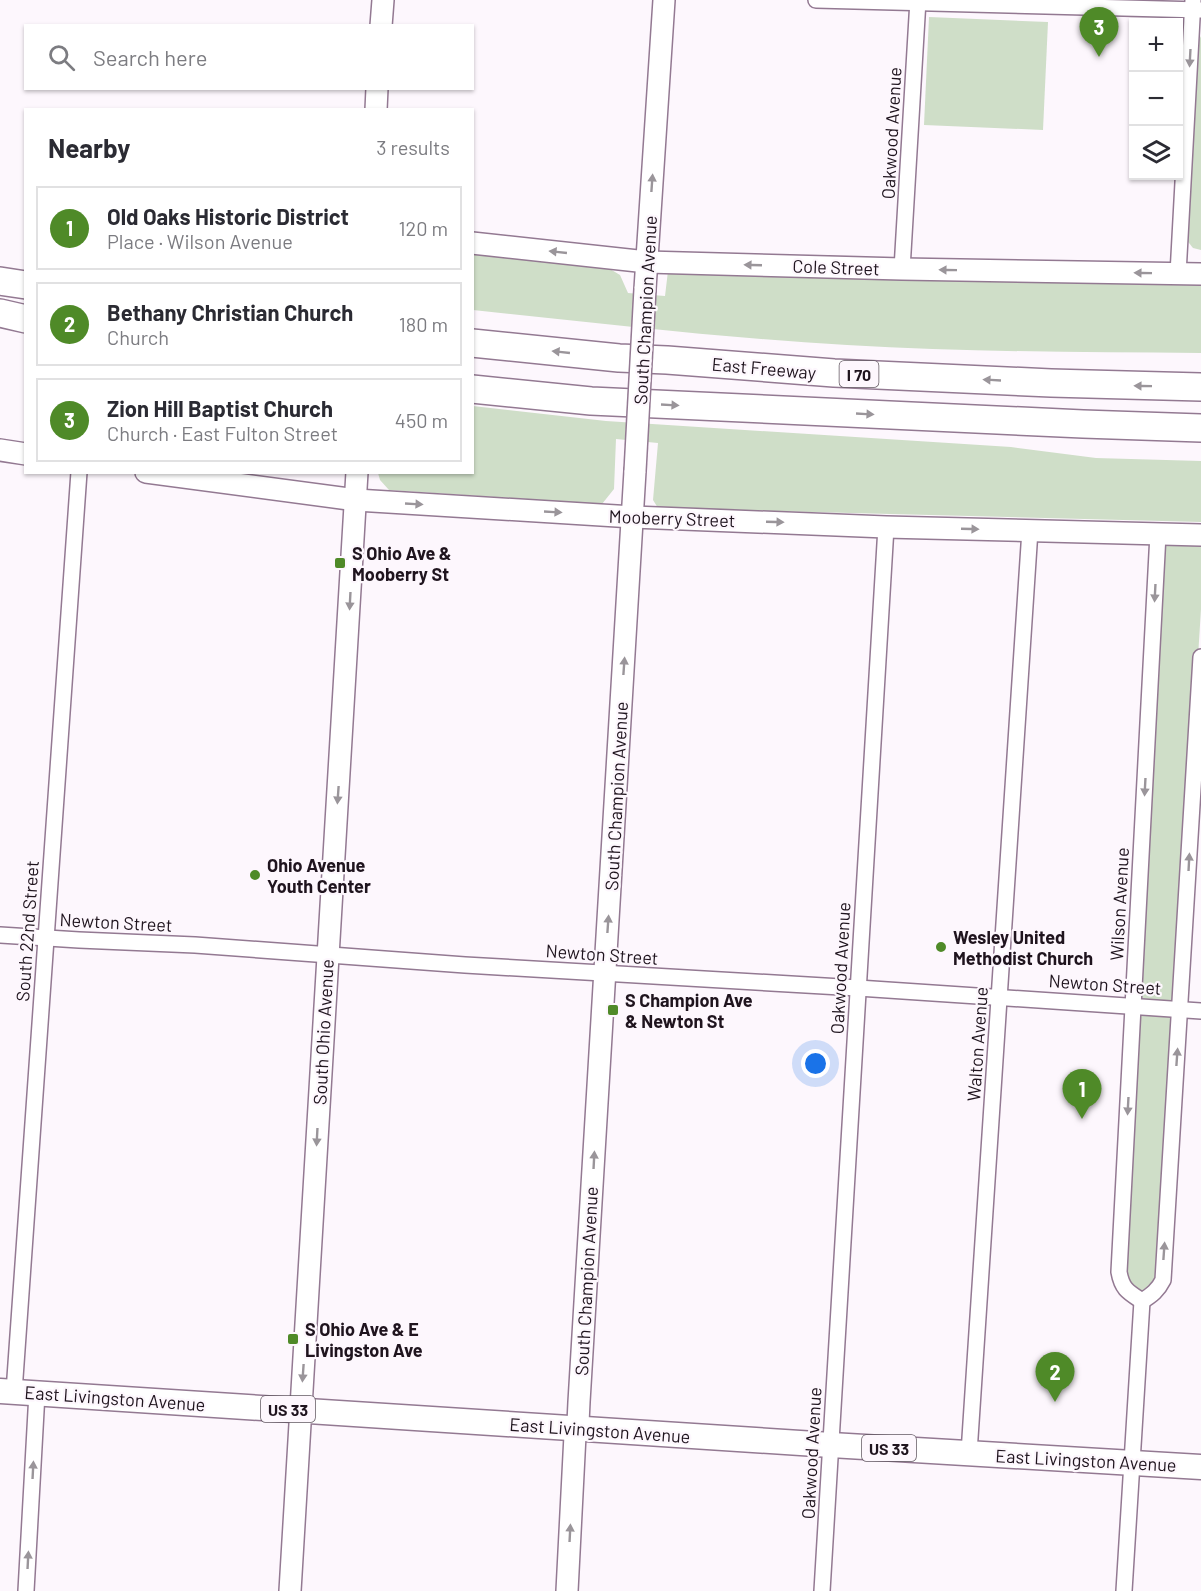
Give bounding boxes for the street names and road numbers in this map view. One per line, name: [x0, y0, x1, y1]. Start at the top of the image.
street label: Oakwood Avenue: [877, 66, 905, 200]
street label: South Champion Avenue: [629, 215, 661, 405]
street label: Cole Street: [792, 254, 880, 280]
street label: East Freeway: [711, 352, 817, 384]
road number: I 70: [840, 361, 878, 387]
street label: Mooberry Street: [608, 505, 736, 531]
street label: South Champion Avenue: [600, 701, 632, 891]
street label: Wilson Avenue: [1105, 847, 1133, 961]
street label: South 22nd Street: [11, 860, 43, 1002]
street label: Oakwood Avenue: [826, 901, 854, 1035]
street label: Newton Street: [59, 908, 173, 936]
street label: Newton Street: [545, 939, 659, 969]
street label: South Ohio Avenue: [308, 959, 338, 1105]
street label: Newton Street: [1048, 969, 1162, 999]
street label: Walton Avenue: [962, 986, 992, 1102]
street label: South Champion Avenue: [570, 1186, 602, 1376]
street label: East Livingston Avenue: [24, 1381, 206, 1415]
street label: Oakwood Avenue: [797, 1386, 825, 1520]
road number: US 33: [261, 1396, 315, 1422]
street label: East Livingston Avenue: [509, 1413, 691, 1447]
road number: US 33: [862, 1435, 916, 1461]
street label: East Livingston Avenue: [995, 1444, 1177, 1476]

